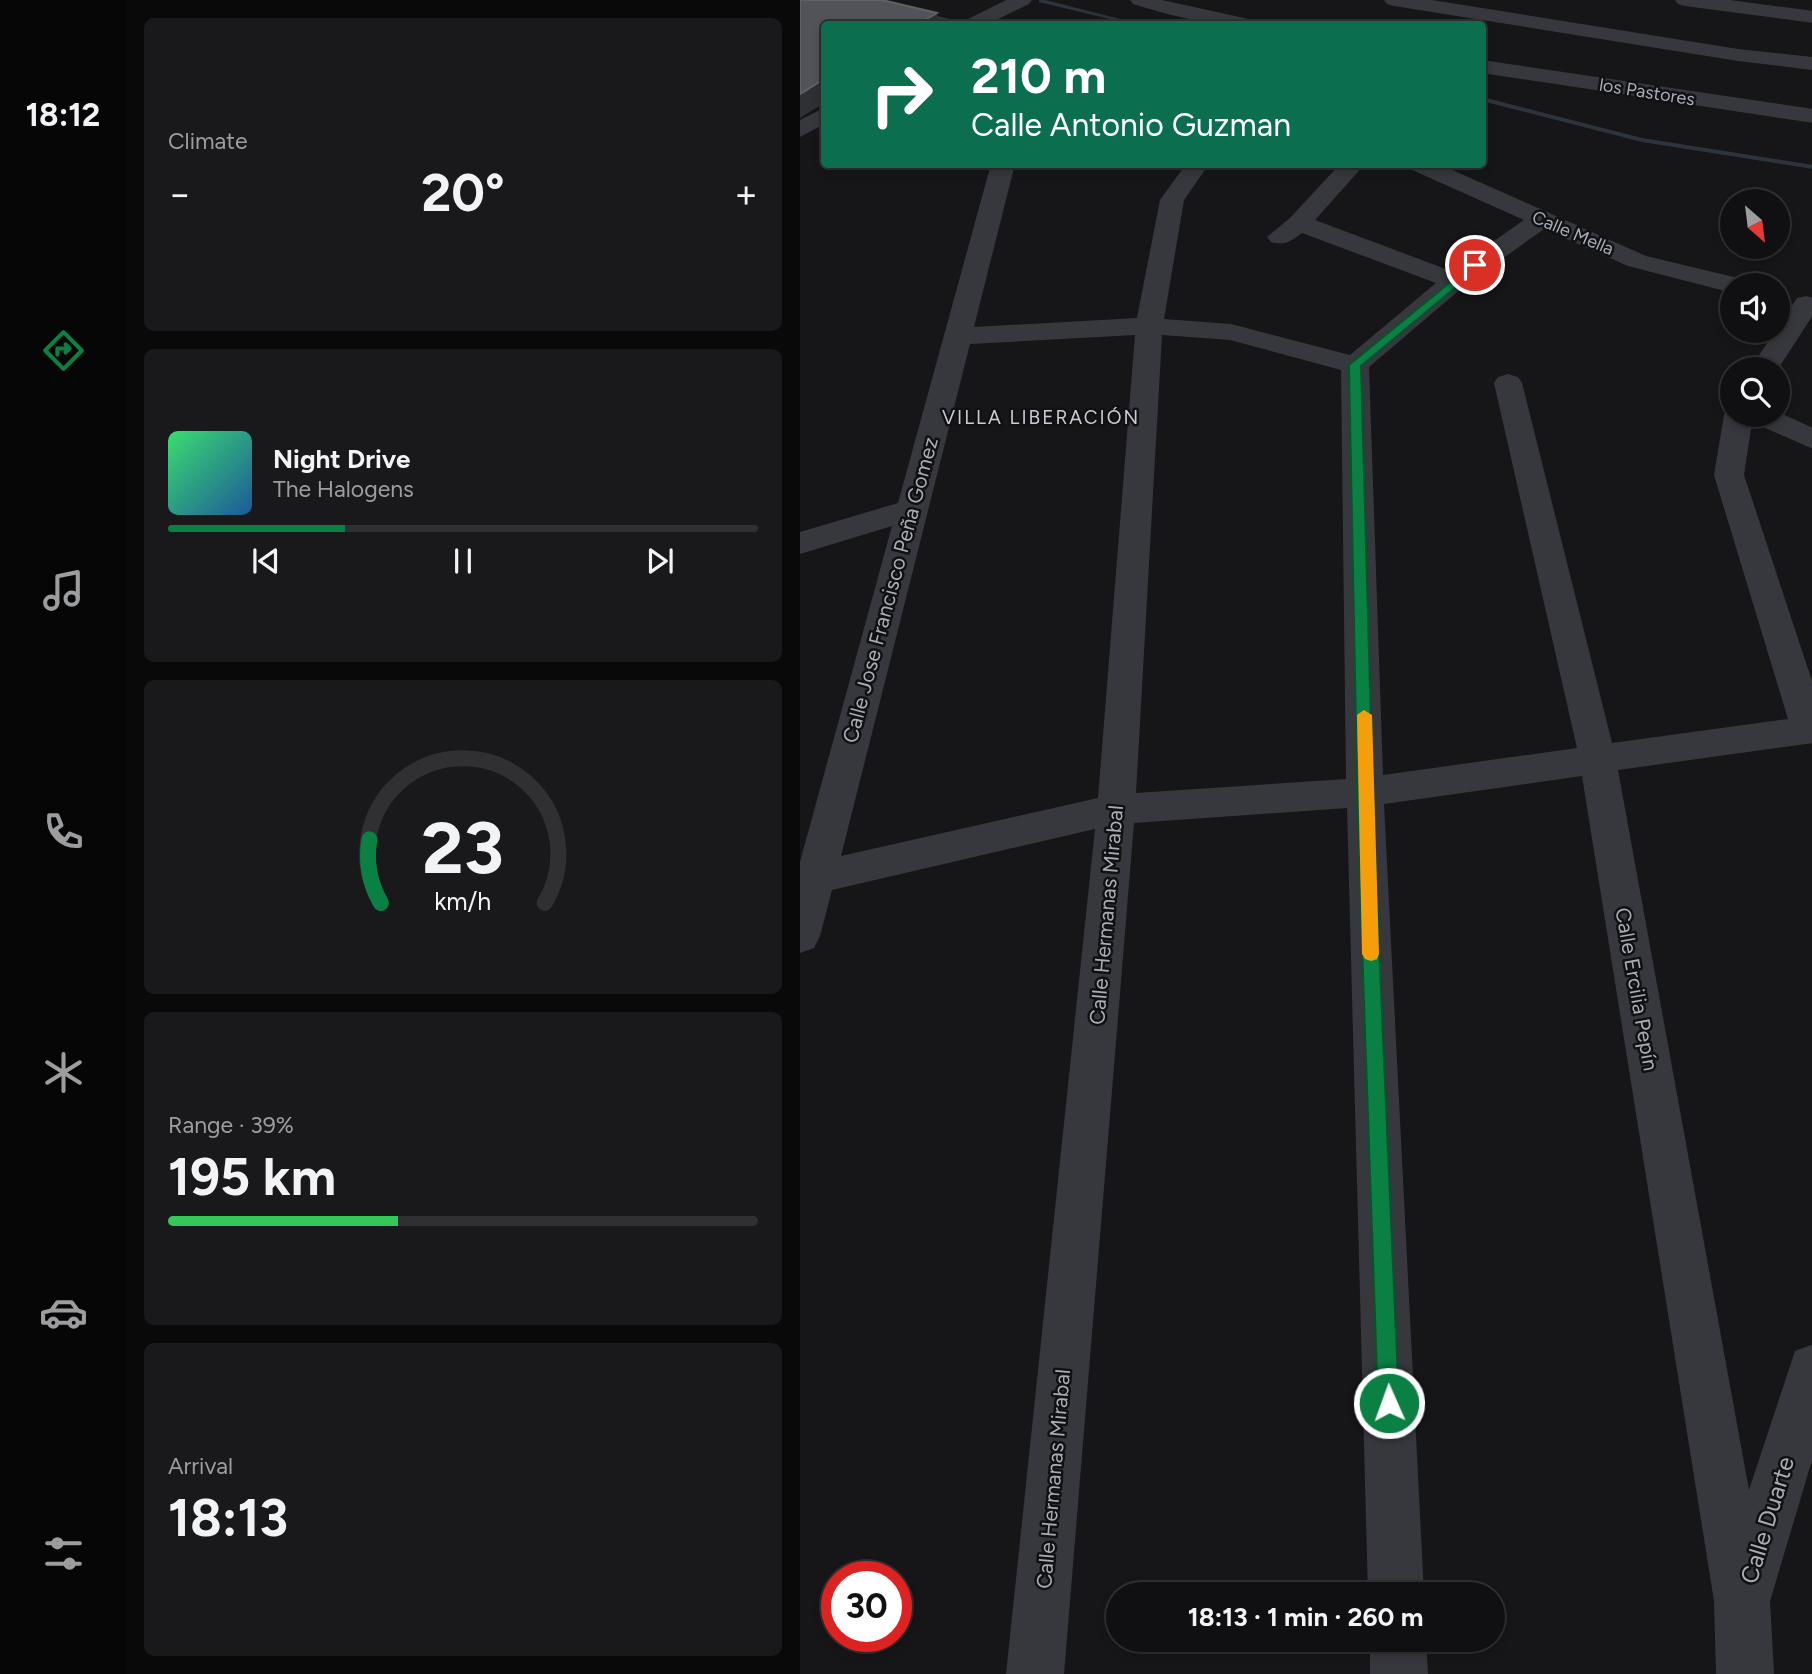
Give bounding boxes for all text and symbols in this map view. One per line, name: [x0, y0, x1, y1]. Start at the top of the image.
text: 210 m: [971, 46, 1106, 105]
icon: right: [856, 49, 947, 140]
street label: los Pastores: [1598, 74, 1696, 110]
text: 18:12: [26, 96, 100, 134]
text: Calle Antonio Guzman: [971, 106, 1291, 144]
text: Climate: [168, 127, 247, 155]
text: 20°: [421, 162, 505, 224]
text: −: [168, 171, 192, 217]
text: +: [734, 171, 758, 217]
north arrow: [1720, 189, 1790, 259]
map controls: [1720, 189, 1790, 427]
street label: Calle Mella: [1529, 206, 1617, 260]
pin: [1445, 235, 1505, 295]
icon: arrive: [1456, 246, 1494, 284]
button: sound: [1720, 273, 1790, 343]
icon: directions: [39, 326, 88, 375]
button: search: [1720, 357, 1790, 427]
district label: VILLA LIBERACIÓN: [942, 406, 1140, 429]
street label: Calle Jose Francisco Peña Gomez: [837, 434, 943, 746]
text: Night Drive: [273, 443, 410, 475]
text: The Halogens: [273, 475, 414, 503]
icon: previous: [247, 542, 285, 580]
icon: pause: [444, 542, 482, 580]
icon: next: [641, 542, 679, 580]
icon: music: [39, 566, 88, 615]
text: 23: [422, 804, 504, 891]
street label: Calle Hermanas Mirabal: [1084, 804, 1128, 1026]
icon: phone: [39, 807, 88, 856]
text: km/h: [434, 886, 492, 916]
street label: Calle Ercilia Pepín: [1610, 905, 1664, 1073]
icon: climate: [39, 1048, 88, 1097]
text: Range · 39%: [168, 1111, 294, 1139]
text: 195 km: [168, 1146, 336, 1208]
icon: car: [39, 1288, 88, 1337]
position arrow: [1352, 1366, 1426, 1440]
street label: Calle Hermanas Mirabal: [1031, 1368, 1075, 1590]
text: Arrival: [168, 1452, 233, 1480]
street label: Calle Duarte: [1734, 1453, 1800, 1587]
text: 18:13: [168, 1487, 288, 1549]
icon: filters: [39, 1529, 88, 1578]
speed limit sign: 30: [821, 1561, 912, 1652]
text: 18:13 · 1 min · 260 m: [1188, 1601, 1423, 1633]

